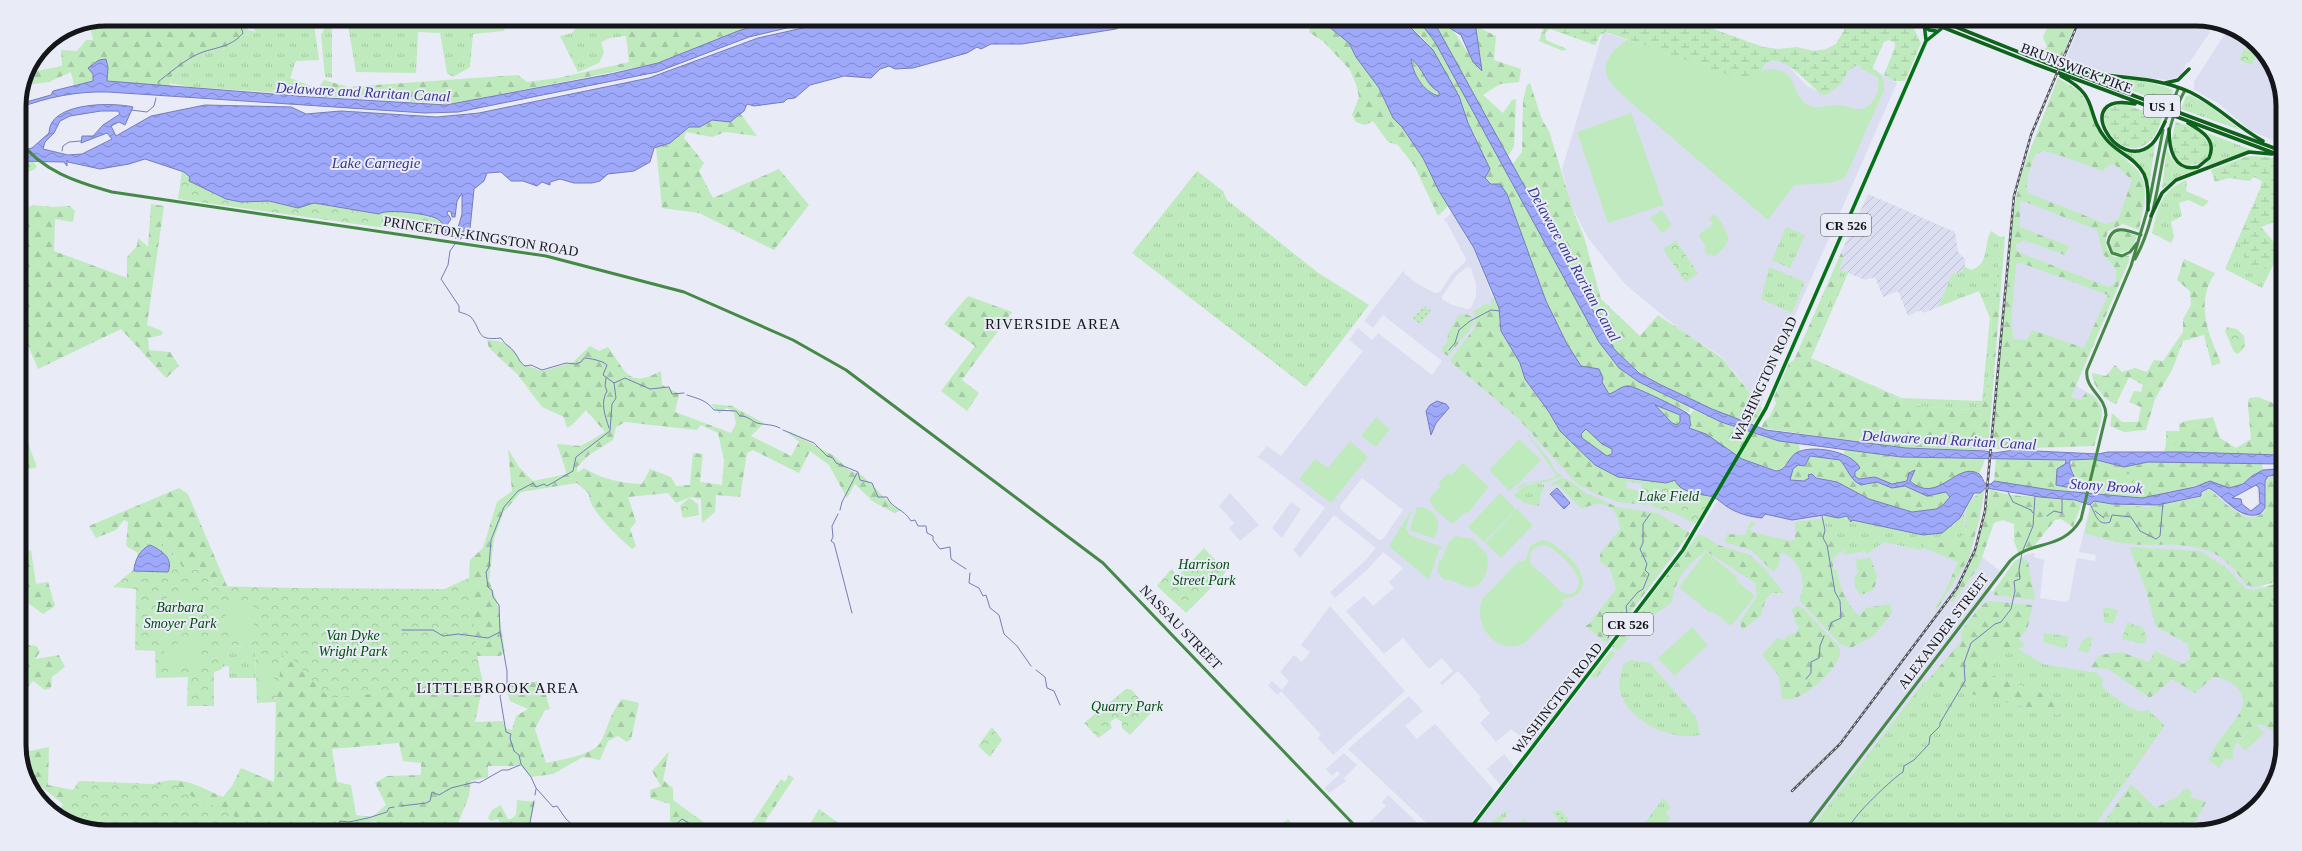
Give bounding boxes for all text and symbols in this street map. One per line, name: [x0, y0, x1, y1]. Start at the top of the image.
street label: BRUNSWICK PIKE: [2019, 40, 2135, 97]
water label: Delaware and Raritan Canal: [274, 79, 451, 105]
road number: US 1: [2144, 95, 2180, 117]
water label: Lake Carnegie: [331, 155, 421, 171]
water label: Delaware and Raritan Canal: [1524, 183, 1623, 344]
street label: PRINCETON-KINGSTON ROAD: [382, 214, 580, 259]
road number: CR 526: [1821, 214, 1871, 236]
street label: WASHINGTON ROAD: [1729, 314, 1800, 444]
district label: RIVERSIDE AREA: [985, 316, 1121, 332]
water label: Delaware and Raritan Canal: [1860, 427, 2037, 453]
water label: Stony Brook: [2069, 475, 2143, 497]
park label: Lake Field: [1638, 489, 1700, 504]
park label: Harrison Street Park: [1173, 557, 1236, 588]
street label: ALEXANDER STREET: [1895, 570, 1992, 692]
street label: NASSAU STREET: [1137, 582, 1225, 673]
park label: Barbara Smoyer Park: [144, 600, 217, 631]
road number: CR 526: [1603, 613, 1653, 635]
park label: Van Dyke Wright Park: [319, 628, 388, 659]
street label: WASHINGTON ROAD: [1510, 640, 1605, 757]
district label: LITTLEBROOK AREA: [416, 680, 580, 696]
park label: Quarry Park: [1091, 699, 1164, 714]

